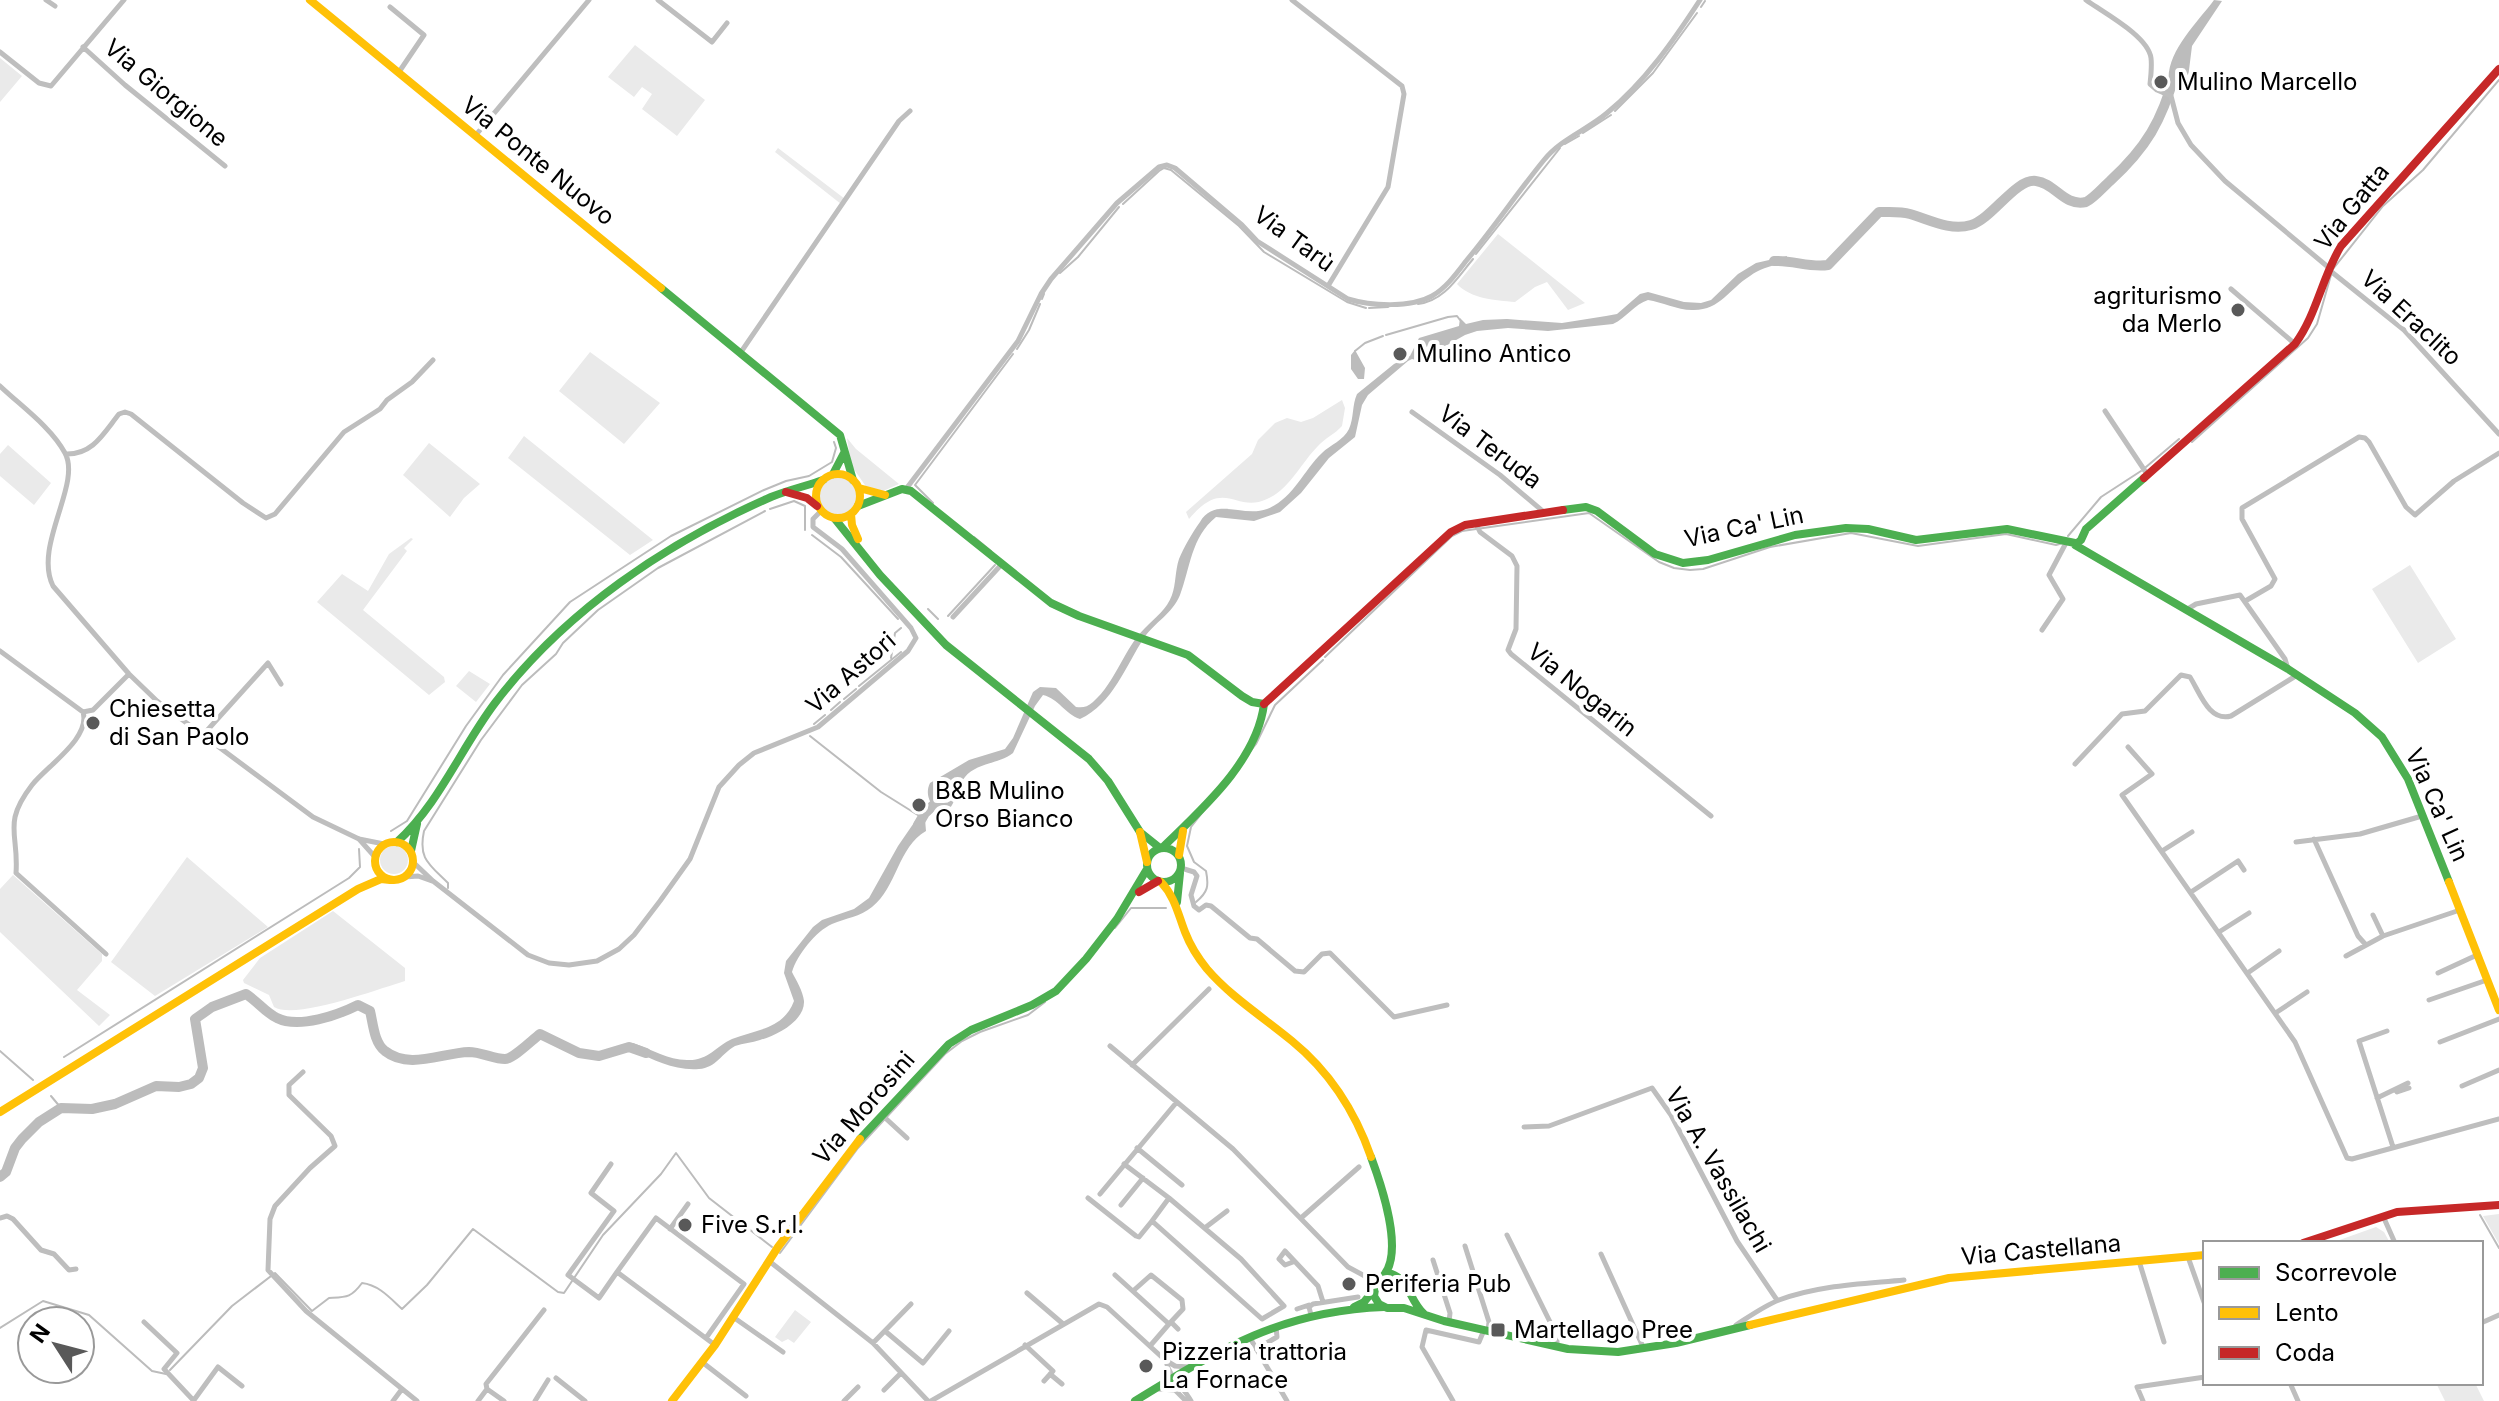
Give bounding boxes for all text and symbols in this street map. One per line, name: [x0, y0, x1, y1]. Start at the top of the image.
street label: Via Giorgione: [99, 33, 234, 153]
place label: Mulino Marcello: [2177, 67, 2357, 96]
marker: Mulino Marcello: [2152, 73, 2170, 91]
street label: Via Ponte Nuovo: [456, 90, 621, 231]
street label: Via Gatta: [2308, 158, 2395, 256]
street label: Via Tarù: [1248, 200, 1340, 278]
street label: Via Eraclito: [2355, 264, 2468, 372]
place label: agriturismo da Merlo: [2093, 281, 2222, 338]
marker: agriturismo da Merlo: [2229, 301, 2247, 319]
place label: Mulino Antico: [1416, 339, 1571, 368]
marker: Mulino Antico: [1391, 345, 1409, 363]
street label: Via Teruda: [1433, 398, 1548, 495]
street label: Via Ca' Lin: [1682, 500, 1806, 553]
street label: Via Astori: [800, 626, 901, 719]
street label: Via Nogarin: [1522, 637, 1643, 743]
place label: Chiesetta di San Paolo: [109, 694, 249, 751]
marker: Chiesetta di San Paolo: [84, 714, 102, 732]
street label: Via Ca' Lin: [2400, 744, 2475, 866]
place label: B&B Mulino Orso Bianco: [935, 776, 1073, 833]
marker: B&B Mulino Orso Bianco: [910, 796, 928, 814]
street label: Via Morosini: [807, 1045, 921, 1170]
street label: Via A. Vassilachi: [1659, 1082, 1777, 1257]
place label: Five S.r.l.: [701, 1210, 804, 1239]
marker: Five S.r.l.: [676, 1216, 694, 1234]
street label: Via Castellana: [1960, 1228, 2122, 1271]
legend: [2203, 1241, 2483, 1385]
text: Scorrevole: [2275, 1258, 2397, 1287]
place label: Periferia Pub: [1365, 1269, 1511, 1298]
marker: Periferia Pub: [1340, 1275, 1358, 1293]
text: Lento: [2275, 1298, 2339, 1327]
north arrow: [16, 1305, 96, 1385]
place label: Martellago Pree: [1514, 1315, 1693, 1344]
text: N: [24, 1319, 55, 1348]
marker: Martellago Pree: [1489, 1321, 1507, 1339]
place label: Pizzeria trattoria La Fornace: [1162, 1337, 1347, 1394]
text: Coda: [2275, 1338, 2335, 1367]
marker: Pizzeria trattoria La Fornace: [1137, 1357, 1155, 1375]

